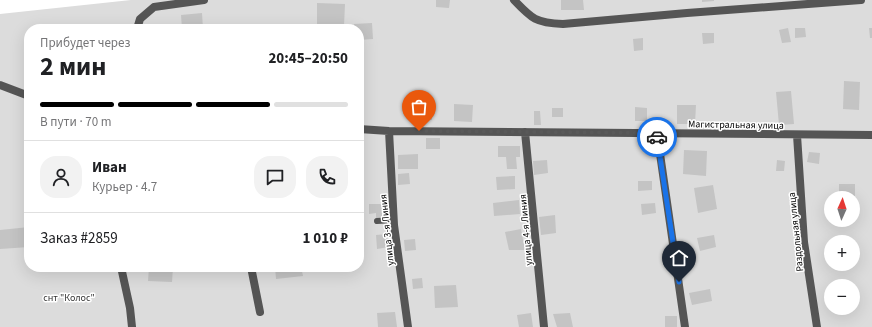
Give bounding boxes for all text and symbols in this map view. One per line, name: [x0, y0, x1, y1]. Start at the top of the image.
text: Прибудет через: [40, 34, 130, 52]
text: 2 мин: [40, 48, 106, 85]
text: 20:45–20:50: [268, 48, 348, 69]
pin: [402, 90, 436, 131]
icon: bag: [408, 96, 430, 118]
text: В пути · 70 m: [40, 113, 112, 131]
courier: [637, 117, 677, 157]
street label: Магистральная улица: [688, 117, 784, 133]
icon: car: [646, 126, 668, 148]
button: person: [40, 156, 82, 198]
button: chat: [254, 156, 296, 198]
button: phone: [306, 156, 348, 198]
text: Иван: [92, 157, 127, 178]
text: Курьер · 4.7: [92, 178, 157, 196]
street label: Раздольная улица: [785, 191, 807, 272]
north arrow: [824, 191, 860, 227]
map controls: [824, 191, 860, 315]
street label: улица 3-я Линия: [376, 194, 398, 266]
street label: улица 4-я Линия: [516, 194, 536, 266]
text: Заказ #2859: [40, 228, 118, 249]
text: 1 010 ₽: [302, 228, 348, 249]
button: +: [824, 235, 860, 271]
pin: [662, 241, 696, 282]
icon: home: [668, 247, 690, 269]
button: −: [824, 279, 860, 315]
park label: снт "Колос": [43, 291, 95, 305]

